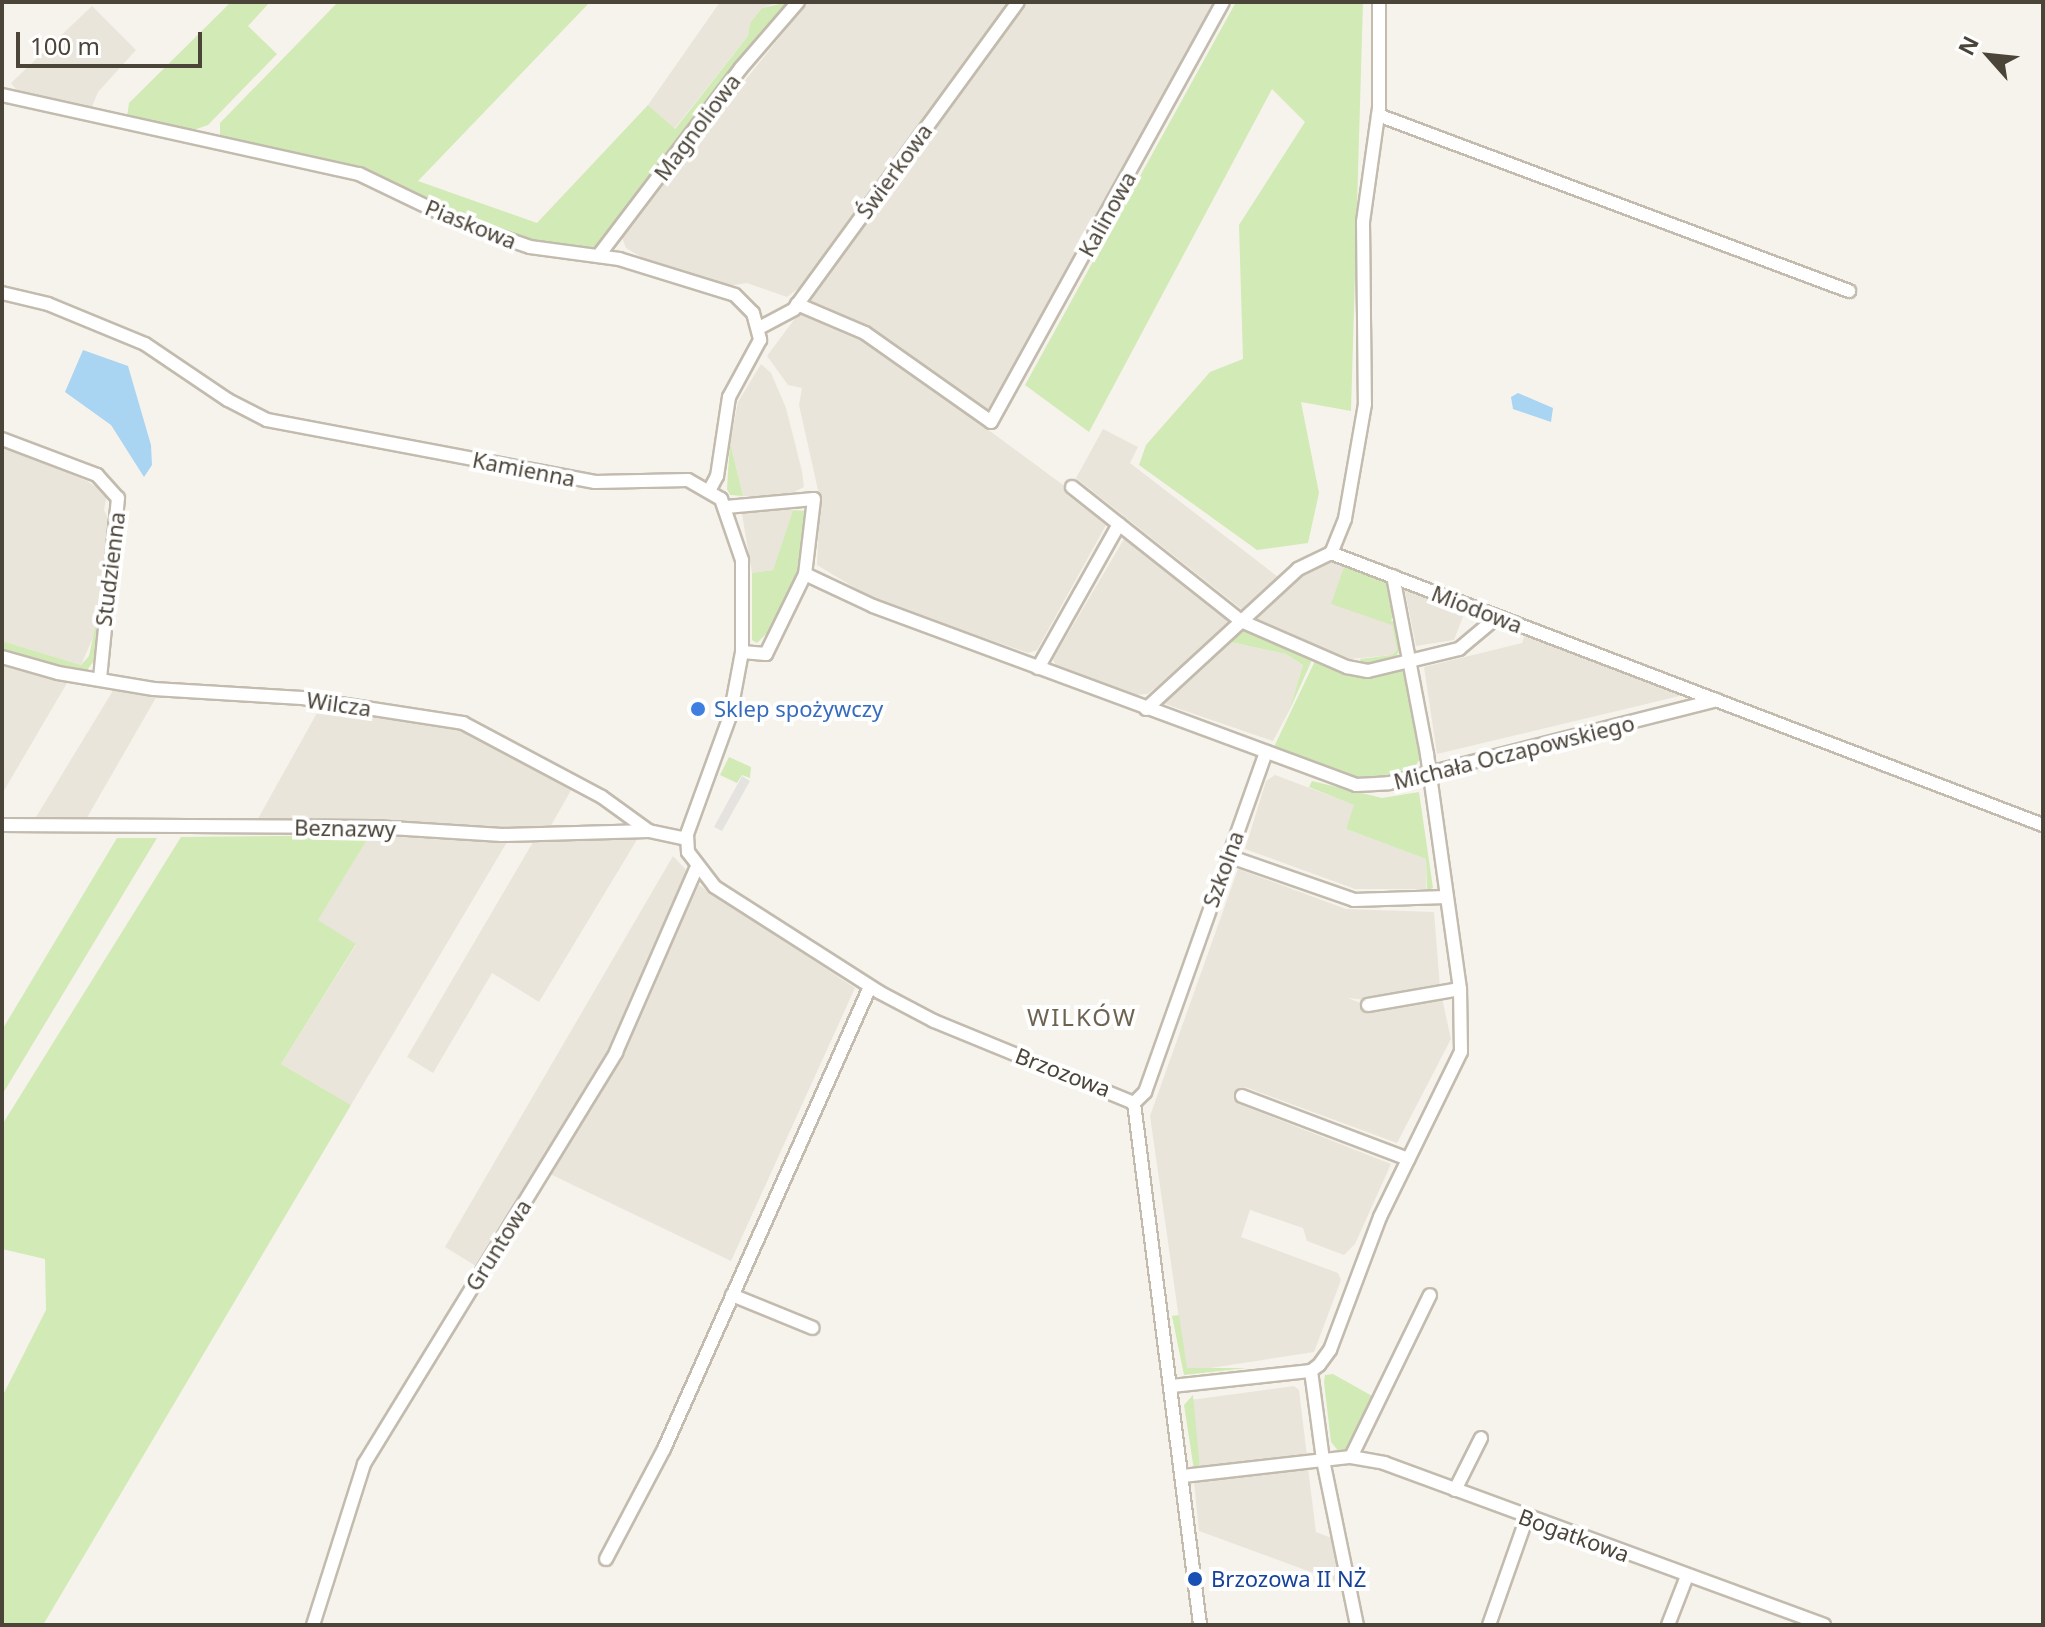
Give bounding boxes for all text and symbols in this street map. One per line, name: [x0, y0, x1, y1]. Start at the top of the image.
scale bar: [20, 16, 206, 66]
north arrow: [1949, 16, 2029, 96]
text: 100 m: [30, 29, 100, 62]
text: N: [1950, 30, 1985, 60]
street label: Magnoliowa: [648, 69, 746, 185]
street label: Świerkowa: [851, 118, 937, 224]
street label: Kalinowa: [1073, 167, 1141, 261]
street label: Piaskowa: [421, 194, 521, 254]
street label: Kamienna: [470, 446, 578, 492]
street label: Studzienna: [90, 510, 130, 628]
street label: Miodowa: [1428, 580, 1526, 638]
street label: Wilcza: [305, 686, 373, 722]
place label: Sklep spożywczy: [714, 696, 883, 722]
marker: Sklep spożywczy: [689, 700, 707, 718]
street label: Michała Oczapowskiego: [1391, 709, 1637, 795]
street label: Beznazwy: [294, 814, 396, 842]
street label: Szkolna: [1197, 827, 1249, 911]
district label: WILKÓW: [1027, 1003, 1137, 1031]
street label: Brzozowa: [1012, 1042, 1114, 1102]
street label: Gruntowa: [460, 1194, 536, 1296]
street label: Bogatkowa: [1515, 1503, 1633, 1567]
place label: Brzozowa II NŻ: [1211, 1566, 1366, 1592]
marker: Brzozowa II NŻ: [1186, 1570, 1204, 1588]

